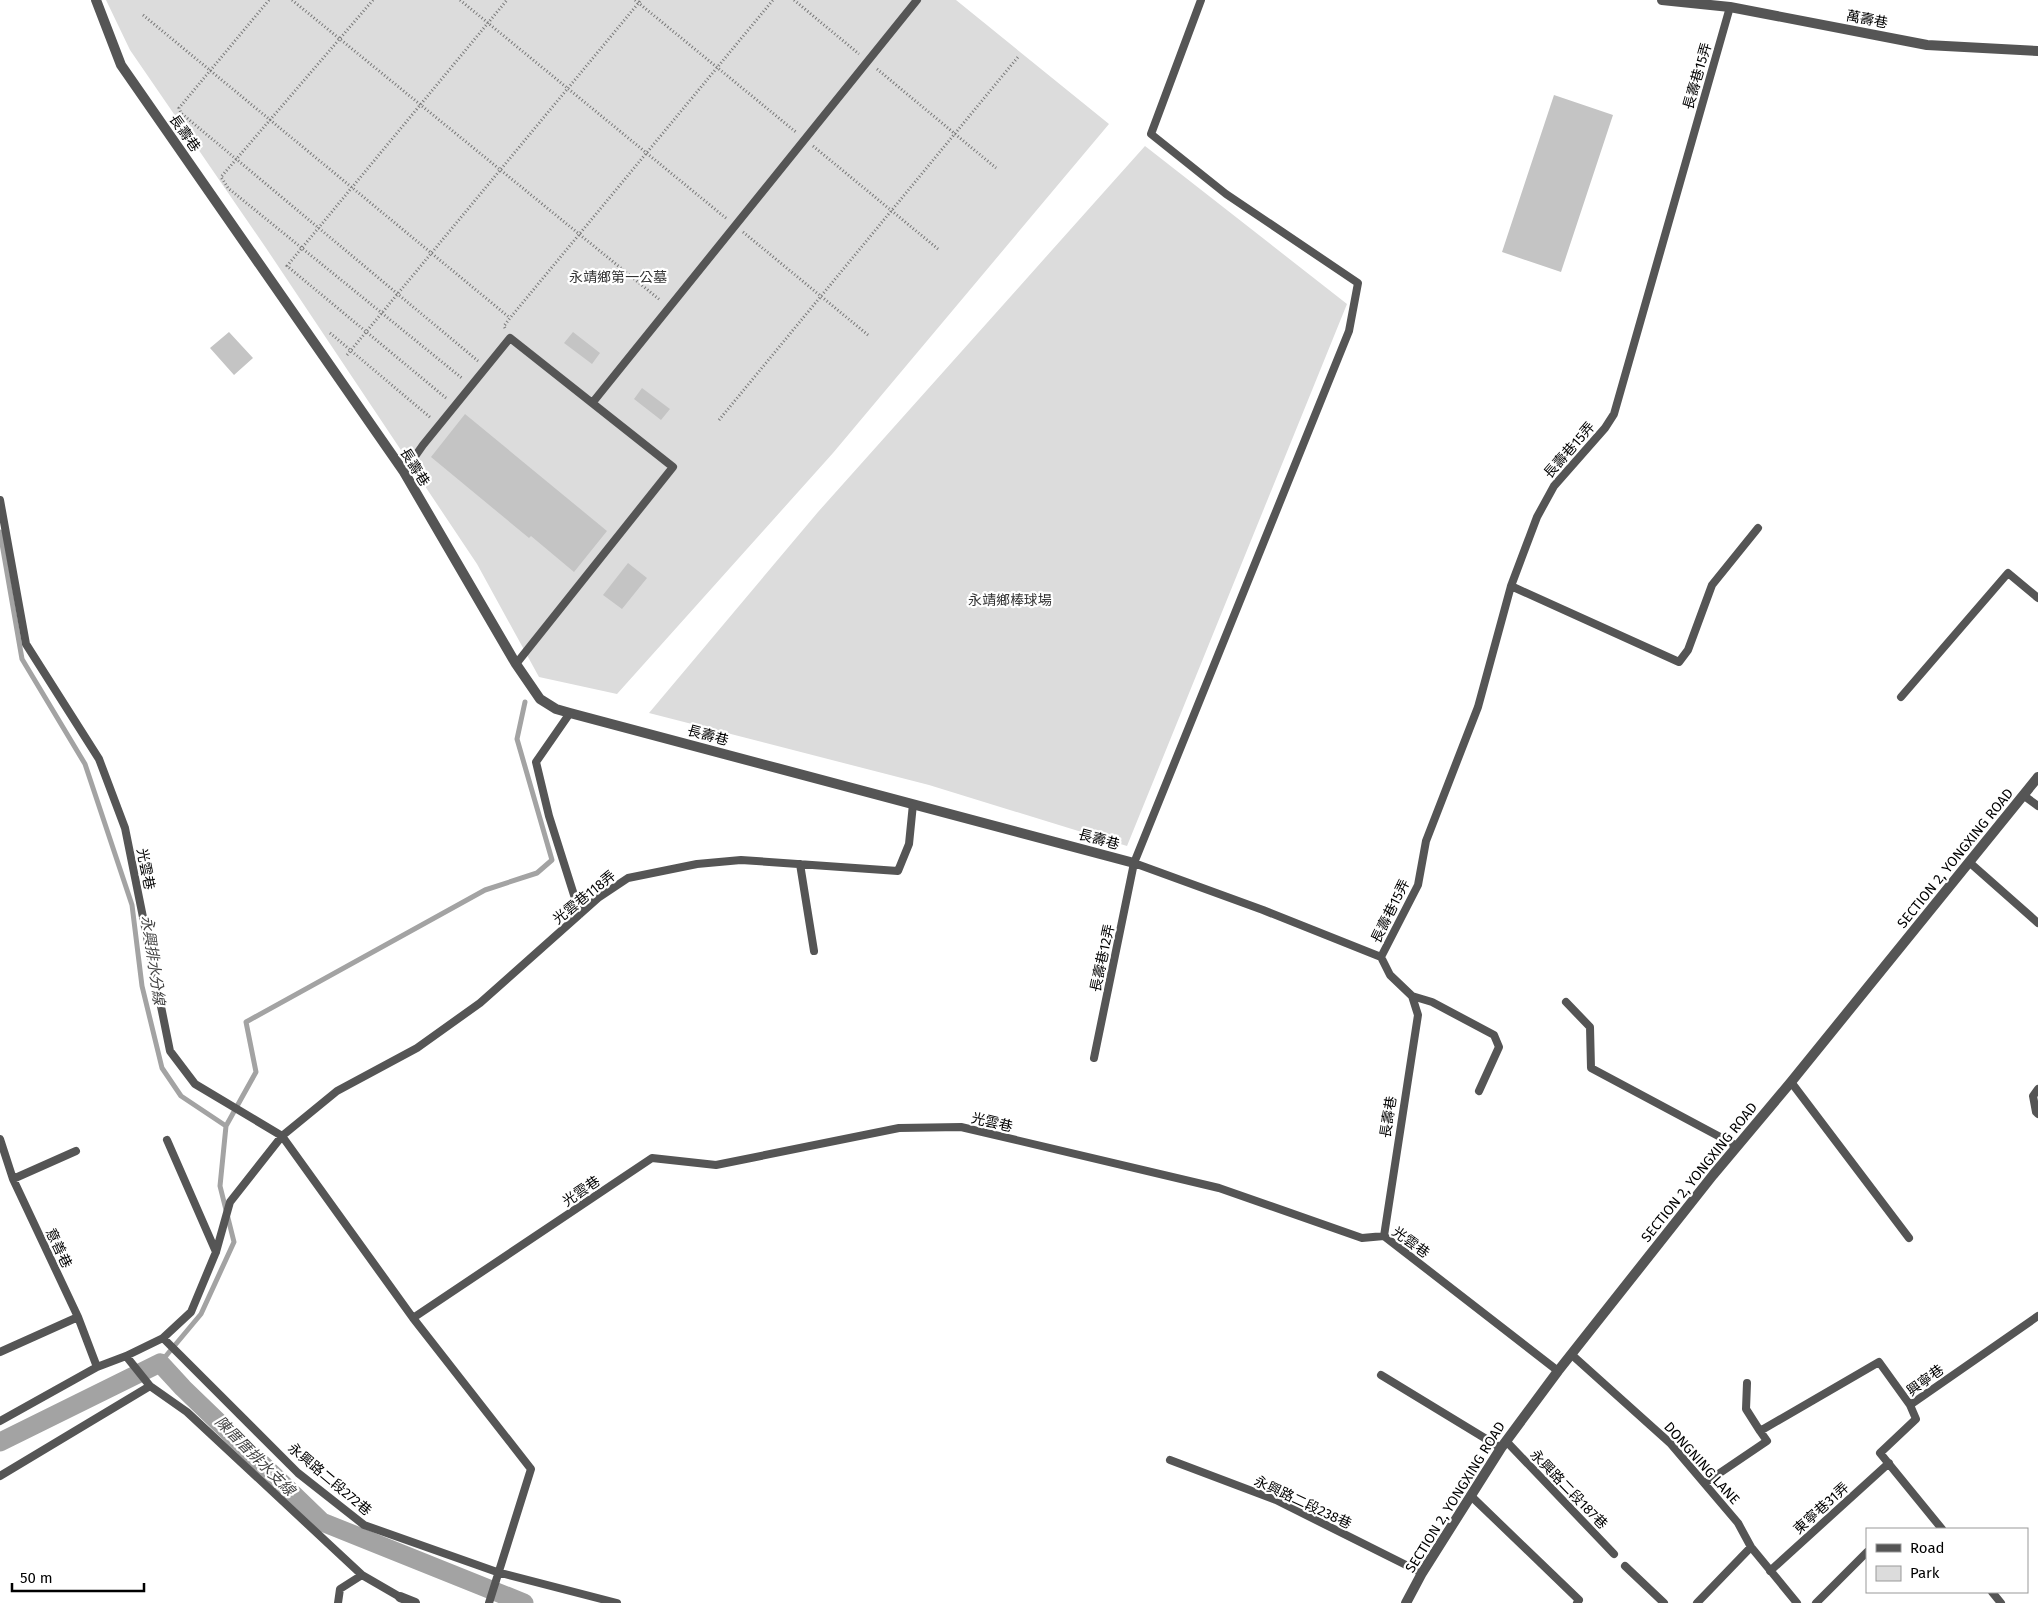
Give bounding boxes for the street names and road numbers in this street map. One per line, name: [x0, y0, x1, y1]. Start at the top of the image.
street label: 萬壽巷: [1845, 7, 1889, 32]
street label: 長壽巷15弄: [1680, 41, 1715, 112]
street label: 長壽巷: [166, 111, 204, 155]
street label: 長壽巷15弄: [1540, 419, 1598, 482]
street label: 長壽巷: [396, 445, 433, 490]
street label: 長壽巷: [685, 722, 730, 749]
street label: SECTION 2, YONGXING ROAD: [1894, 785, 2017, 932]
street label: 長壽巷: [1076, 826, 1121, 853]
street label: 光雲巷: [133, 847, 158, 891]
street label: 光雲巷118弄: [550, 867, 619, 928]
street label: 長壽巷15弄: [1368, 876, 1413, 946]
street label: 長壽巷12弄: [1087, 923, 1118, 994]
street label: 長壽巷: [1377, 1095, 1400, 1139]
street label: SECTION 2, YONGXING ROAD: [1638, 1099, 1761, 1246]
street label: 光雲巷: [970, 1109, 1014, 1135]
street label: 光雲巷: [559, 1173, 603, 1210]
street label: 光雲巷: [1389, 1223, 1433, 1262]
street label: 意善巷: [42, 1226, 75, 1271]
street label: 興寧巷: [1903, 1361, 1947, 1400]
street label: SECTION 2, YONGXING ROAD: [1402, 1419, 1509, 1576]
street label: DONGNING LANE: [1660, 1419, 1743, 1508]
street label: 永興路二段272巷: [284, 1440, 375, 1519]
street label: 永興路二段187巷: [1526, 1446, 1611, 1533]
street label: 永興路二段238巷: [1251, 1472, 1354, 1532]
street label: 東寧巷31弄: [1790, 1479, 1853, 1538]

